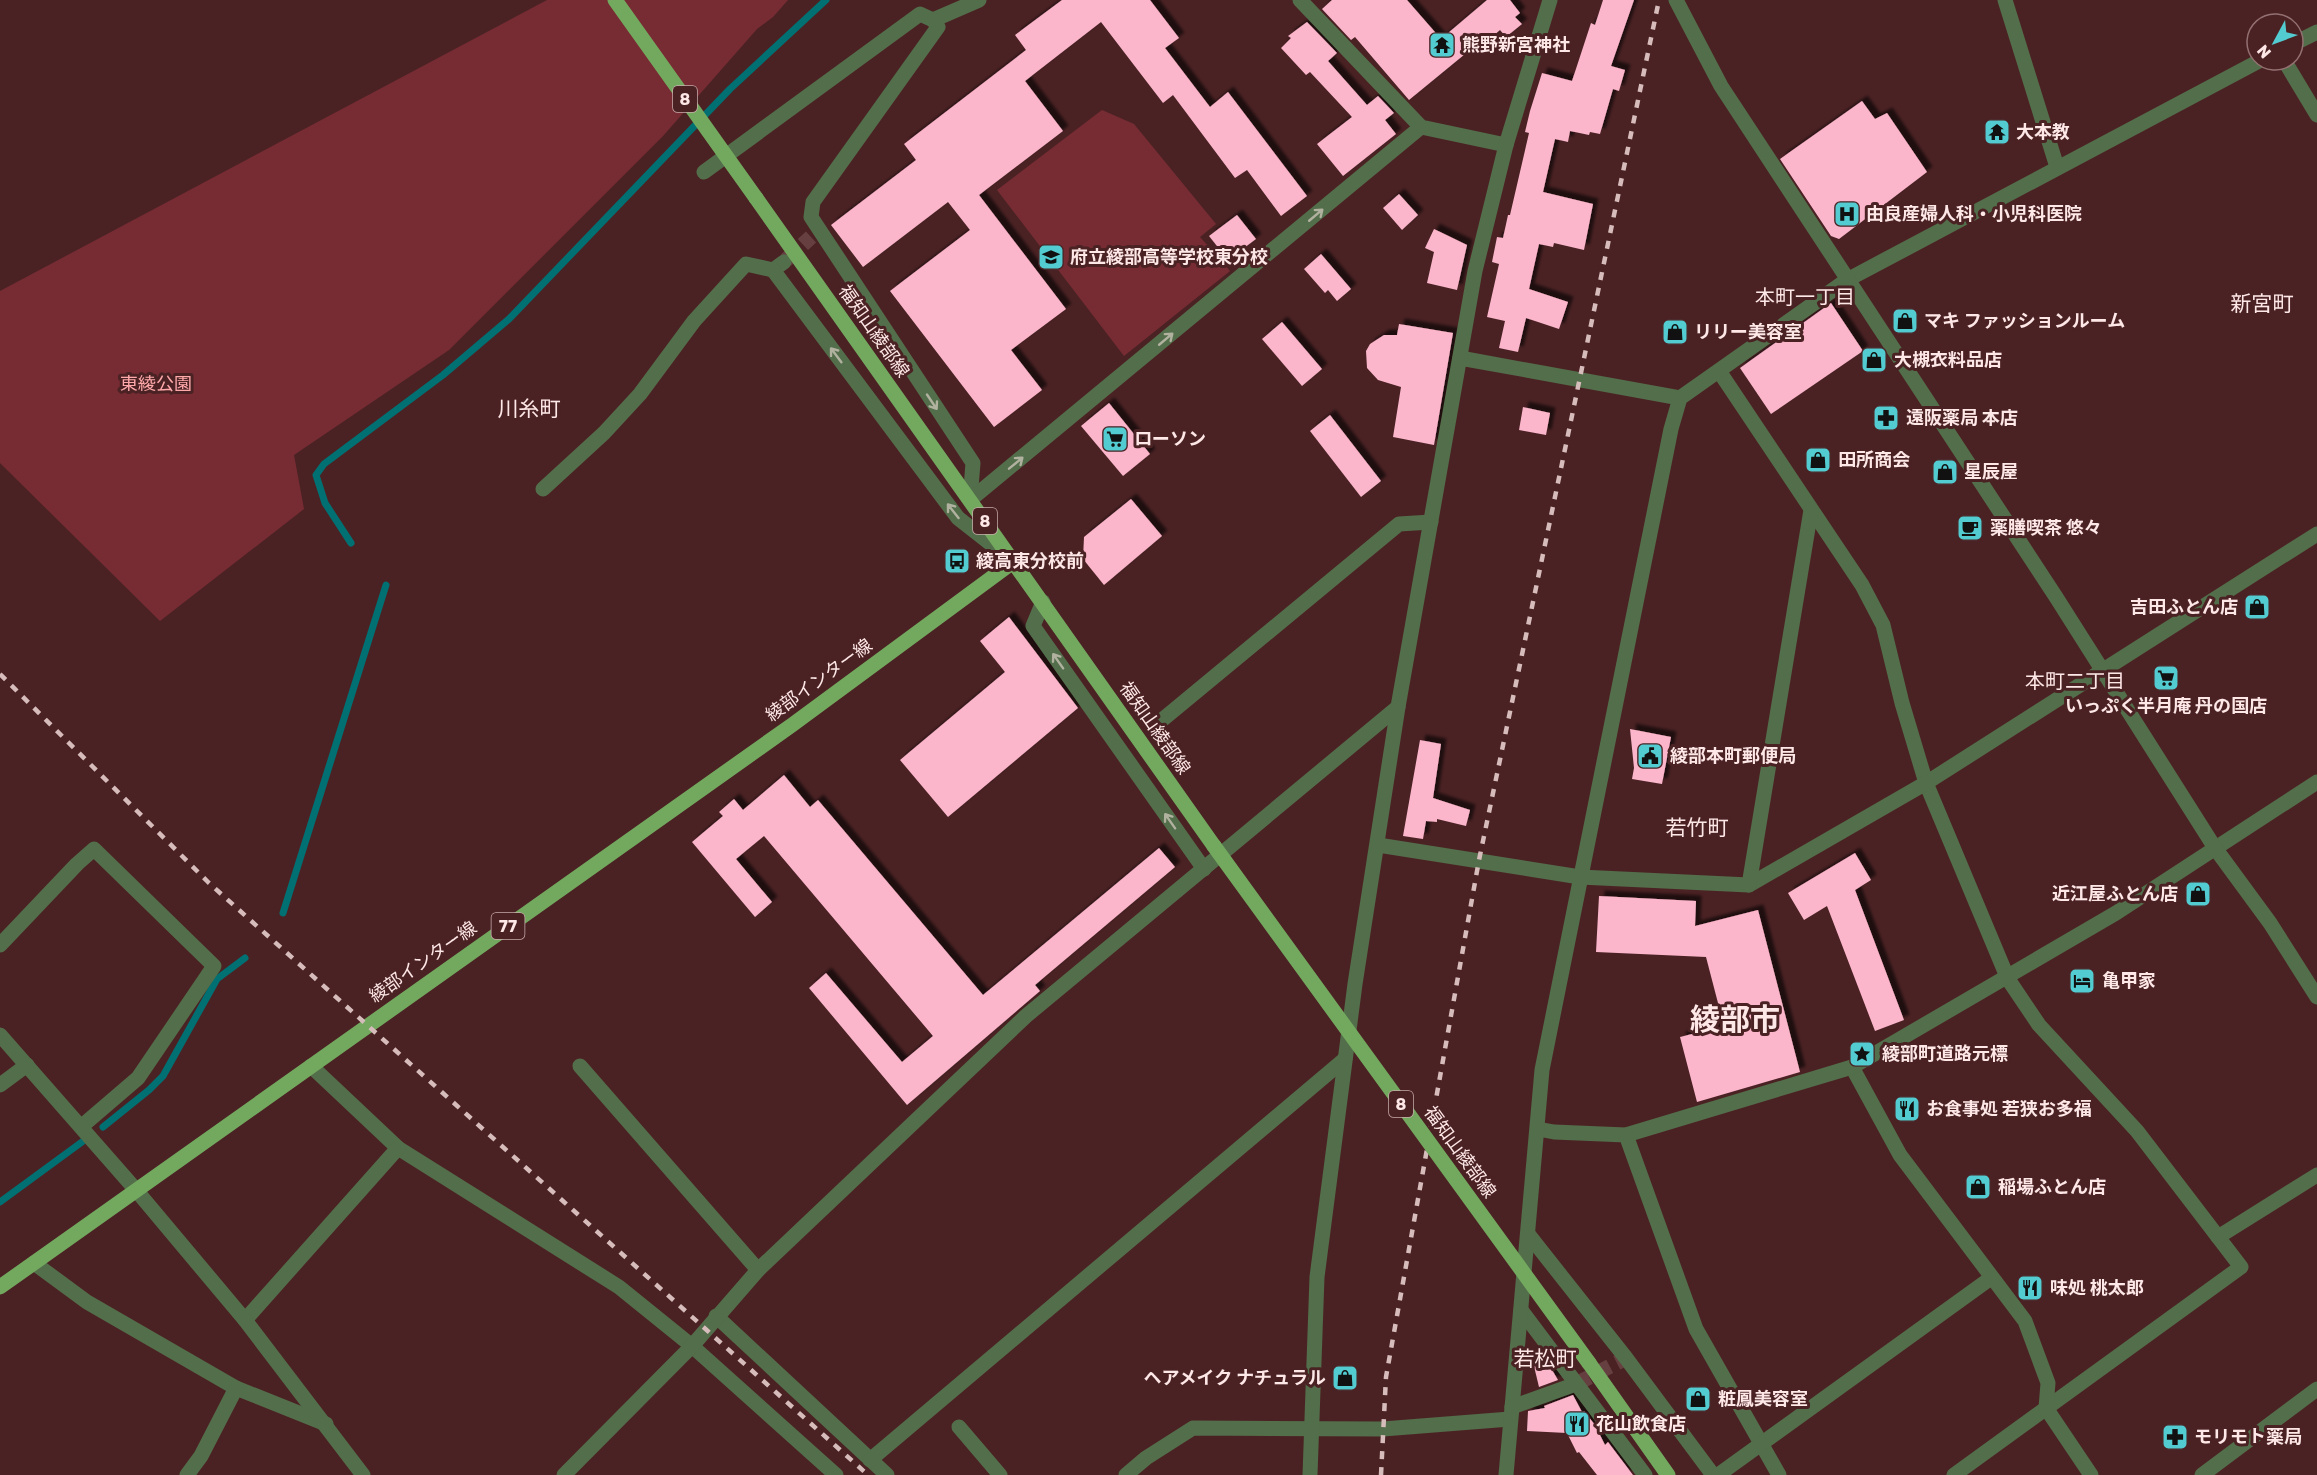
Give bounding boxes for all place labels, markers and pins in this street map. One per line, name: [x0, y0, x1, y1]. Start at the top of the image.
temple icon: 熊野新宮神社: [1427, 30, 1457, 60]
place label: 熊野新宮神社: [1462, 34, 1570, 56]
temple icon: 大本教: [1982, 117, 2012, 147]
place label: 大本教: [2016, 121, 2070, 143]
hospital icon: 由良産婦人科・小児科医院: [1832, 199, 1862, 229]
place label: 由良産婦人科・小児科医院: [1866, 203, 2082, 225]
school or university icon: 府立綾部高等学校東分校: [1036, 242, 1066, 272]
place label: 府立綾部高等学校東分校: [1070, 246, 1268, 268]
shop icon: マキ ファッションルーム: [1890, 306, 1920, 336]
place label: マキ ファッションルーム: [1924, 310, 2125, 332]
shop icon: リリー美容室: [1660, 317, 1690, 347]
place label: リリー美容室: [1694, 321, 1802, 343]
shop icon: 大槻衣料品店: [1859, 345, 1889, 375]
place label: 大槻衣料品店: [1894, 349, 2002, 371]
pharmacy icon: 遠阪薬局 本店: [1871, 403, 1901, 433]
place label: 遠阪薬局 本店: [1906, 407, 2018, 429]
supermarket icon: ローソン: [1100, 424, 1130, 454]
place label: ローソン: [1134, 428, 1206, 450]
shop icon: 田所商会: [1803, 445, 1833, 475]
place label: 田所商会: [1838, 449, 1910, 471]
shop icon: 星辰屋: [1930, 457, 1960, 487]
place label: 星辰屋: [1964, 461, 2018, 483]
cafe icon: 薬膳喫茶 悠々: [1955, 513, 1985, 543]
place label: 薬膳喫茶 悠々: [1990, 517, 2102, 539]
bus stop icon: 綾高東分校前: [942, 546, 972, 576]
place label: 綾高東分校前: [976, 550, 1084, 572]
shop icon: 吉田ふとん店: [2242, 592, 2272, 622]
place label: 吉田ふとん店: [2130, 596, 2238, 618]
supermarket icon: いっぷく半月庵 丹の国店: [2151, 663, 2181, 693]
place label: いっぷく半月庵 丹の国店: [2065, 695, 2267, 717]
public building icon: 綾部本町郵便局: [1635, 741, 1665, 771]
place label: 綾部本町郵便局: [1670, 745, 1796, 767]
shop icon: 近江屋ふとん店: [2183, 879, 2213, 909]
place label: 近江屋ふとん店: [2052, 883, 2178, 905]
hotel icon: 亀甲家: [2067, 966, 2097, 996]
place label: 亀甲家: [2102, 970, 2156, 992]
place icon: 綾部町道路元標: [1847, 1039, 1877, 1069]
place label: 綾部町道路元標: [1882, 1043, 2008, 1065]
restaurant icon: お食事処 若狭お多福: [1892, 1094, 1922, 1124]
place label: お食事処 若狭お多福: [1926, 1098, 2092, 1120]
shop icon: 稲場ふとん店: [1963, 1172, 1993, 1202]
place label: 稲場ふとん店: [1998, 1176, 2106, 1198]
restaurant icon: 味処 桃太郎: [2015, 1273, 2045, 1303]
place label: 味処 桃太郎: [2050, 1277, 2144, 1299]
shop icon: ヘアメイク ナチュラル: [1330, 1363, 1360, 1393]
place label: ヘアメイク ナチュラル: [1143, 1367, 1326, 1389]
shop icon: 粧鳳美容室: [1683, 1384, 1713, 1414]
place label: 粧鳳美容室: [1718, 1388, 1808, 1410]
restaurant icon: 花山飲食店: [1562, 1409, 1592, 1439]
place label: 花山飲食店: [1596, 1413, 1686, 1435]
pharmacy icon: モリモト薬局: [2160, 1422, 2190, 1452]
place label: モリモト薬局: [2194, 1426, 2302, 1448]

